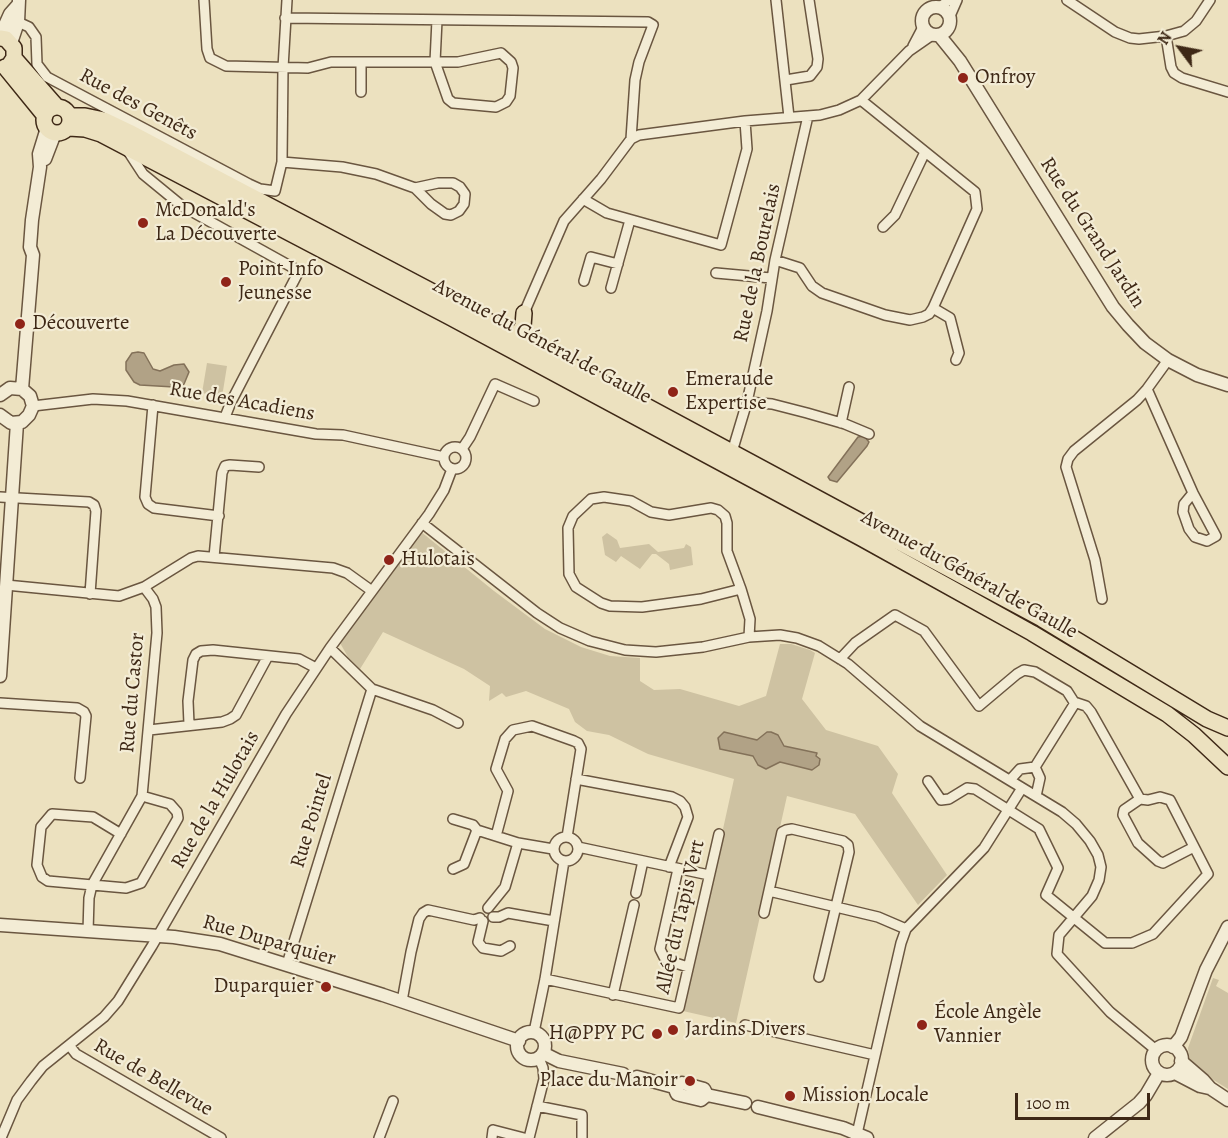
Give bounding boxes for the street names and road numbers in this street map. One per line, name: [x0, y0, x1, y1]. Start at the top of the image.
street label: Rue des Genêts: [75, 63, 201, 147]
street label: Rue du Grand Jardin: [1034, 153, 1150, 313]
street label: Rue de la Bourelais: [729, 181, 787, 345]
street label: Avenue du Général de Gaulle: [428, 274, 656, 410]
street label: Rue des Acadiens: [167, 377, 317, 427]
street label: Avenue du Général de Gaulle: [856, 505, 1082, 645]
street label: Rue du Castor: [115, 632, 151, 754]
street label: Rue de la Hulotais: [166, 727, 266, 873]
street label: Rue Pointel: [286, 771, 338, 871]
street label: Allée du Tapis Vert: [651, 838, 711, 996]
street label: Rue Duparquier: [199, 910, 339, 972]
street label: Rue de Bellevue: [89, 1034, 217, 1122]

